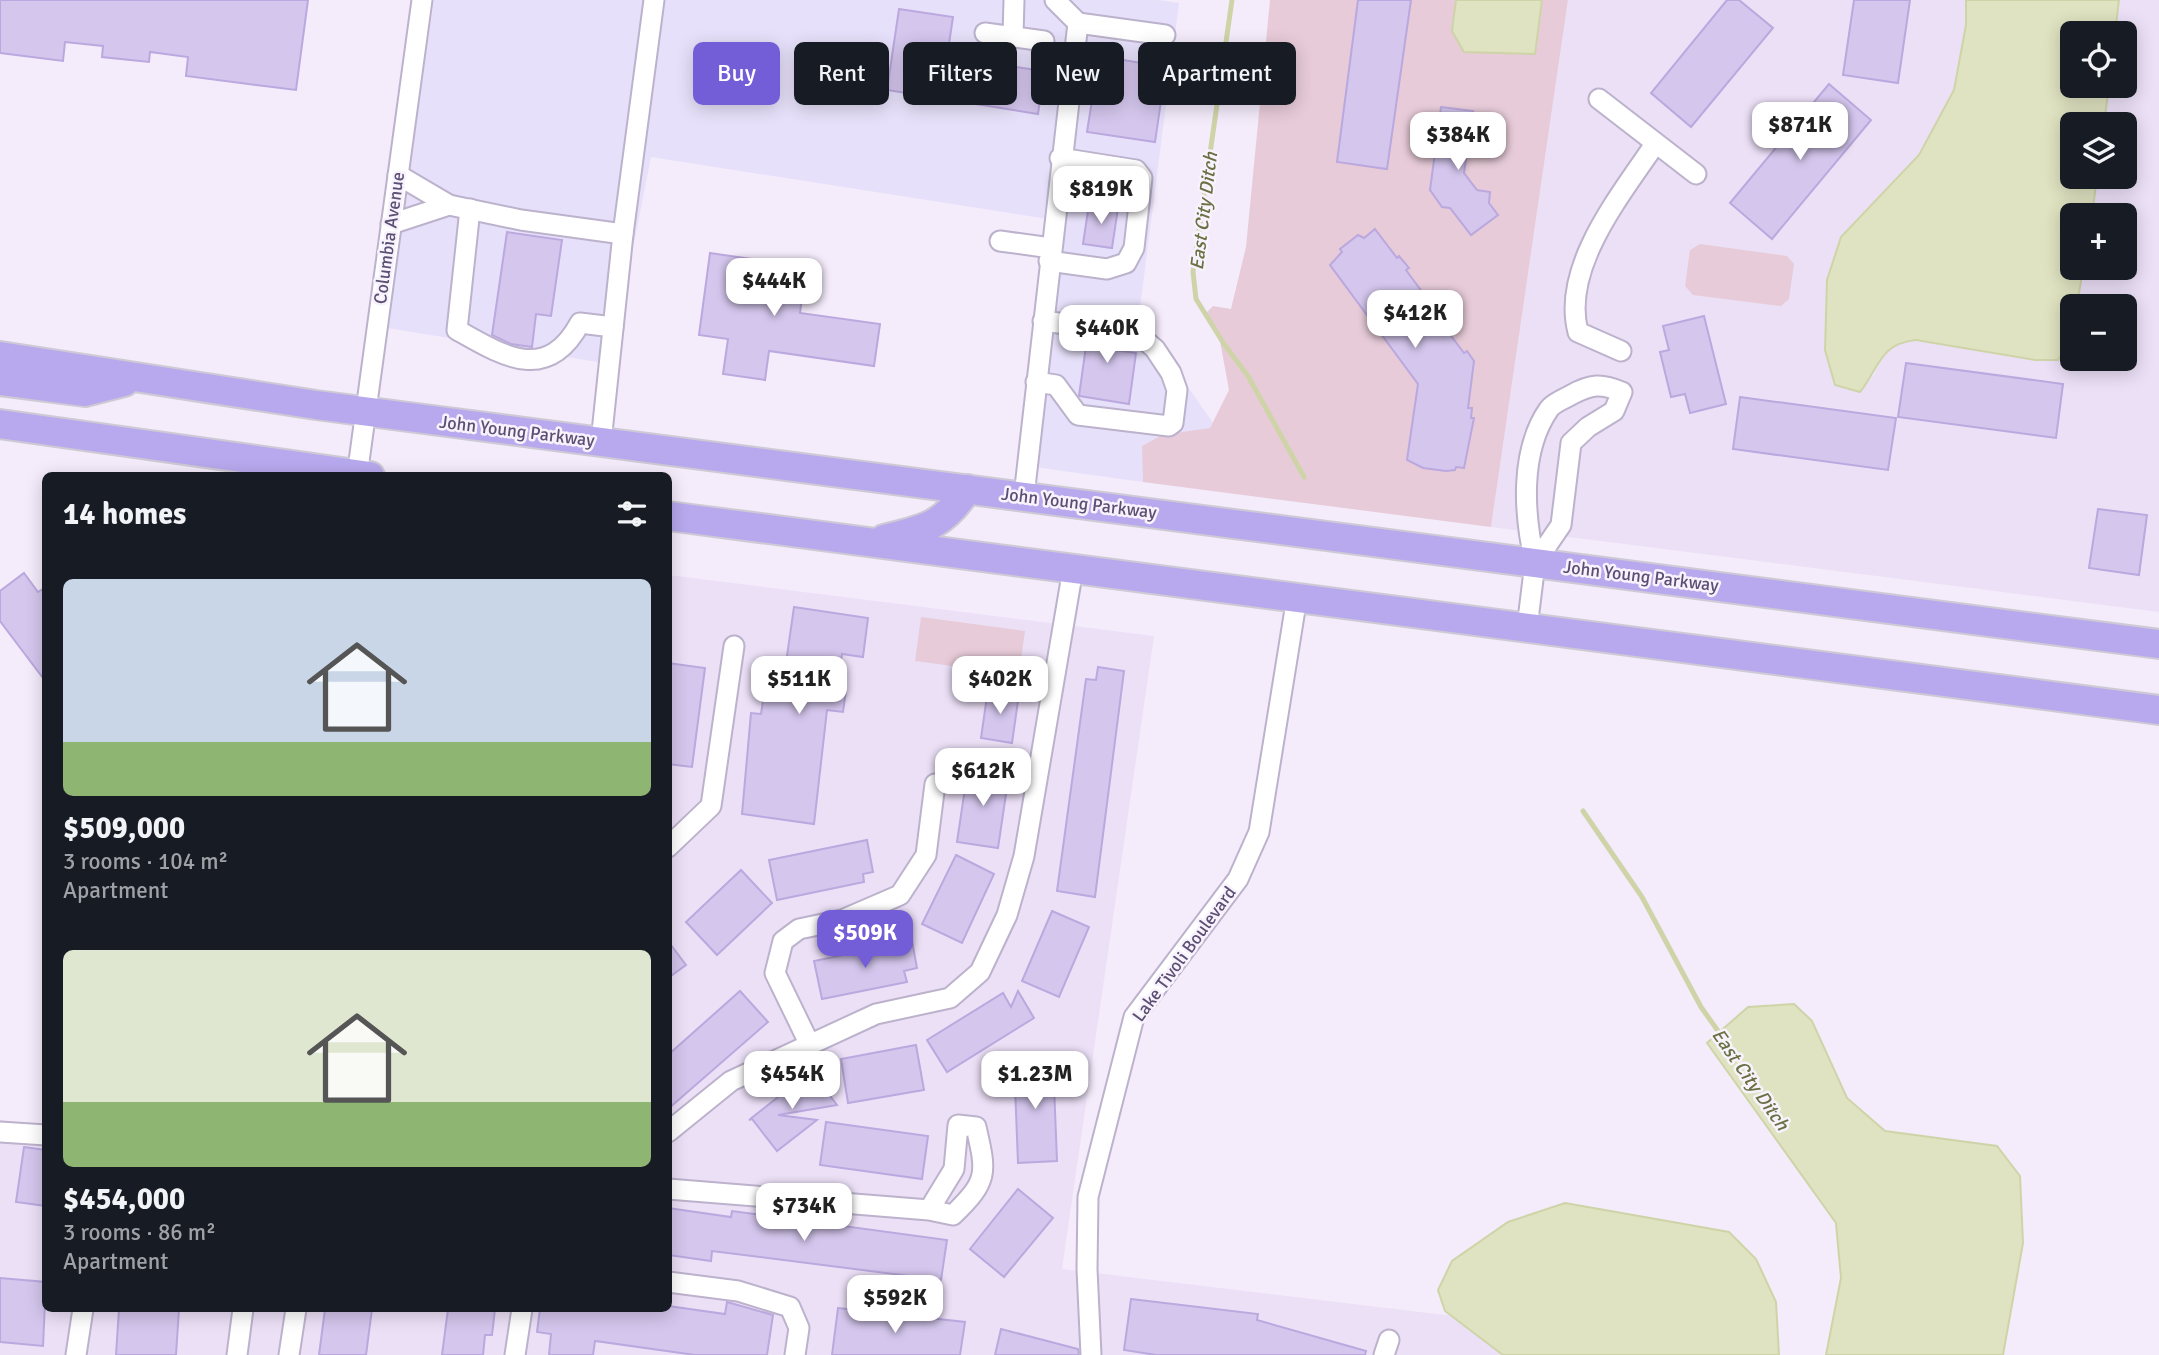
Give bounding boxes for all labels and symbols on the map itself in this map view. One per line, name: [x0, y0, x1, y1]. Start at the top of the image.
pin: $871K: [1751, 102, 1849, 162]
pin: $384K: [1409, 113, 1507, 172]
water label: East City Ditch: [1185, 150, 1223, 272]
pin: $819K: [1052, 166, 1150, 226]
street label: Columbia Avenue: [369, 171, 409, 305]
pin: $444K: [725, 258, 823, 318]
pin: $412K: [1366, 290, 1464, 350]
pin: $440K: [1058, 306, 1156, 365]
street label: John Young Parkway: [438, 411, 596, 452]
street label: John Young Parkway: [1000, 483, 1158, 524]
street label: John Young Parkway: [1562, 556, 1720, 597]
pin: $511K: [750, 656, 848, 716]
pin: $402K: [951, 656, 1049, 716]
pin: $612K: [934, 748, 1032, 808]
street label: Lake Tivoli Boulevard: [1127, 882, 1241, 1026]
pin: $509K: [816, 911, 914, 970]
water label: East City Ditch: [1706, 1024, 1794, 1136]
pin: $454K: [743, 1052, 841, 1111]
pin: $1.23M: [978, 1052, 1092, 1111]
pin: $734K: [755, 1184, 853, 1243]
pin: $592K: [846, 1276, 944, 1335]

